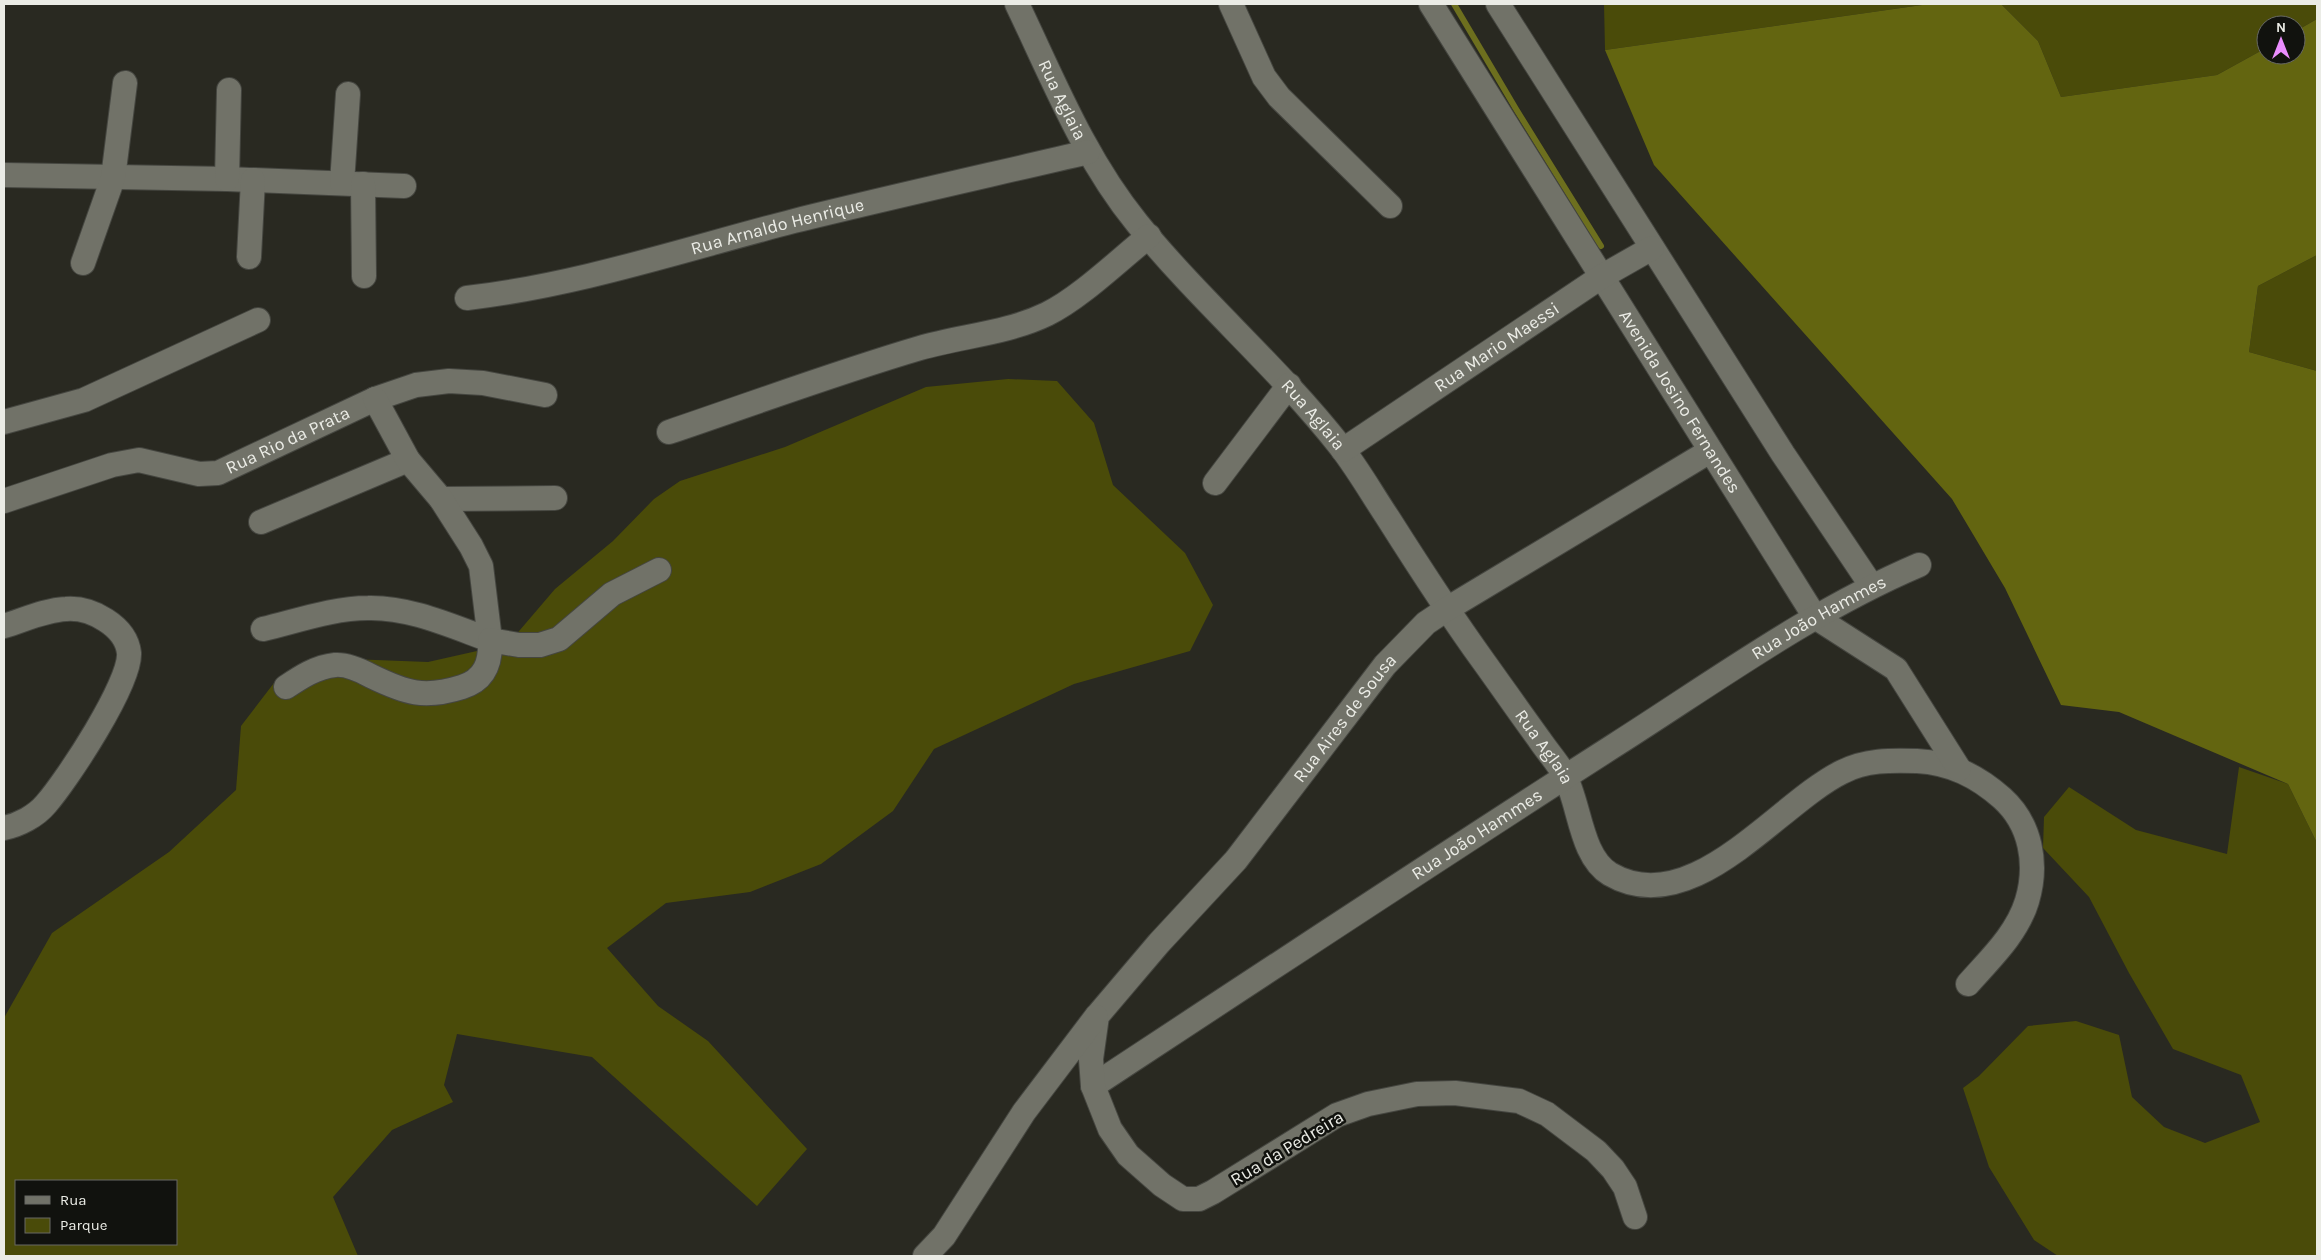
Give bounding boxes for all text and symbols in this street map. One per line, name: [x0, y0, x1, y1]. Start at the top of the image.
north arrow: [2256, 15, 2306, 65]
text: N: [2276, 19, 2286, 36]
street label: Rua Aglaia: [1033, 56, 1092, 144]
street label: Rua Arnaldo Henrique: [688, 193, 866, 260]
street label: Rua Mario Maessi: [1430, 297, 1563, 397]
street label: Avenida Josino Fernandes: [1614, 306, 1746, 497]
street label: Rua Aglaia: [1277, 375, 1350, 455]
street label: Rua Rio da Prata: [222, 401, 353, 479]
street label: Rua João Hammes: [1747, 571, 1890, 665]
street label: Rua Aires de Sousa: [1288, 649, 1401, 787]
street label: Rua Aglaia: [1510, 705, 1578, 788]
street label: Rua João Hammes: [1407, 784, 1546, 885]
street label: Rua da Pedreira: [1226, 1106, 1348, 1190]
legend: [15, 1180, 178, 1245]
text: Rua: [60, 1191, 87, 1209]
text: Parque: [60, 1216, 108, 1234]

